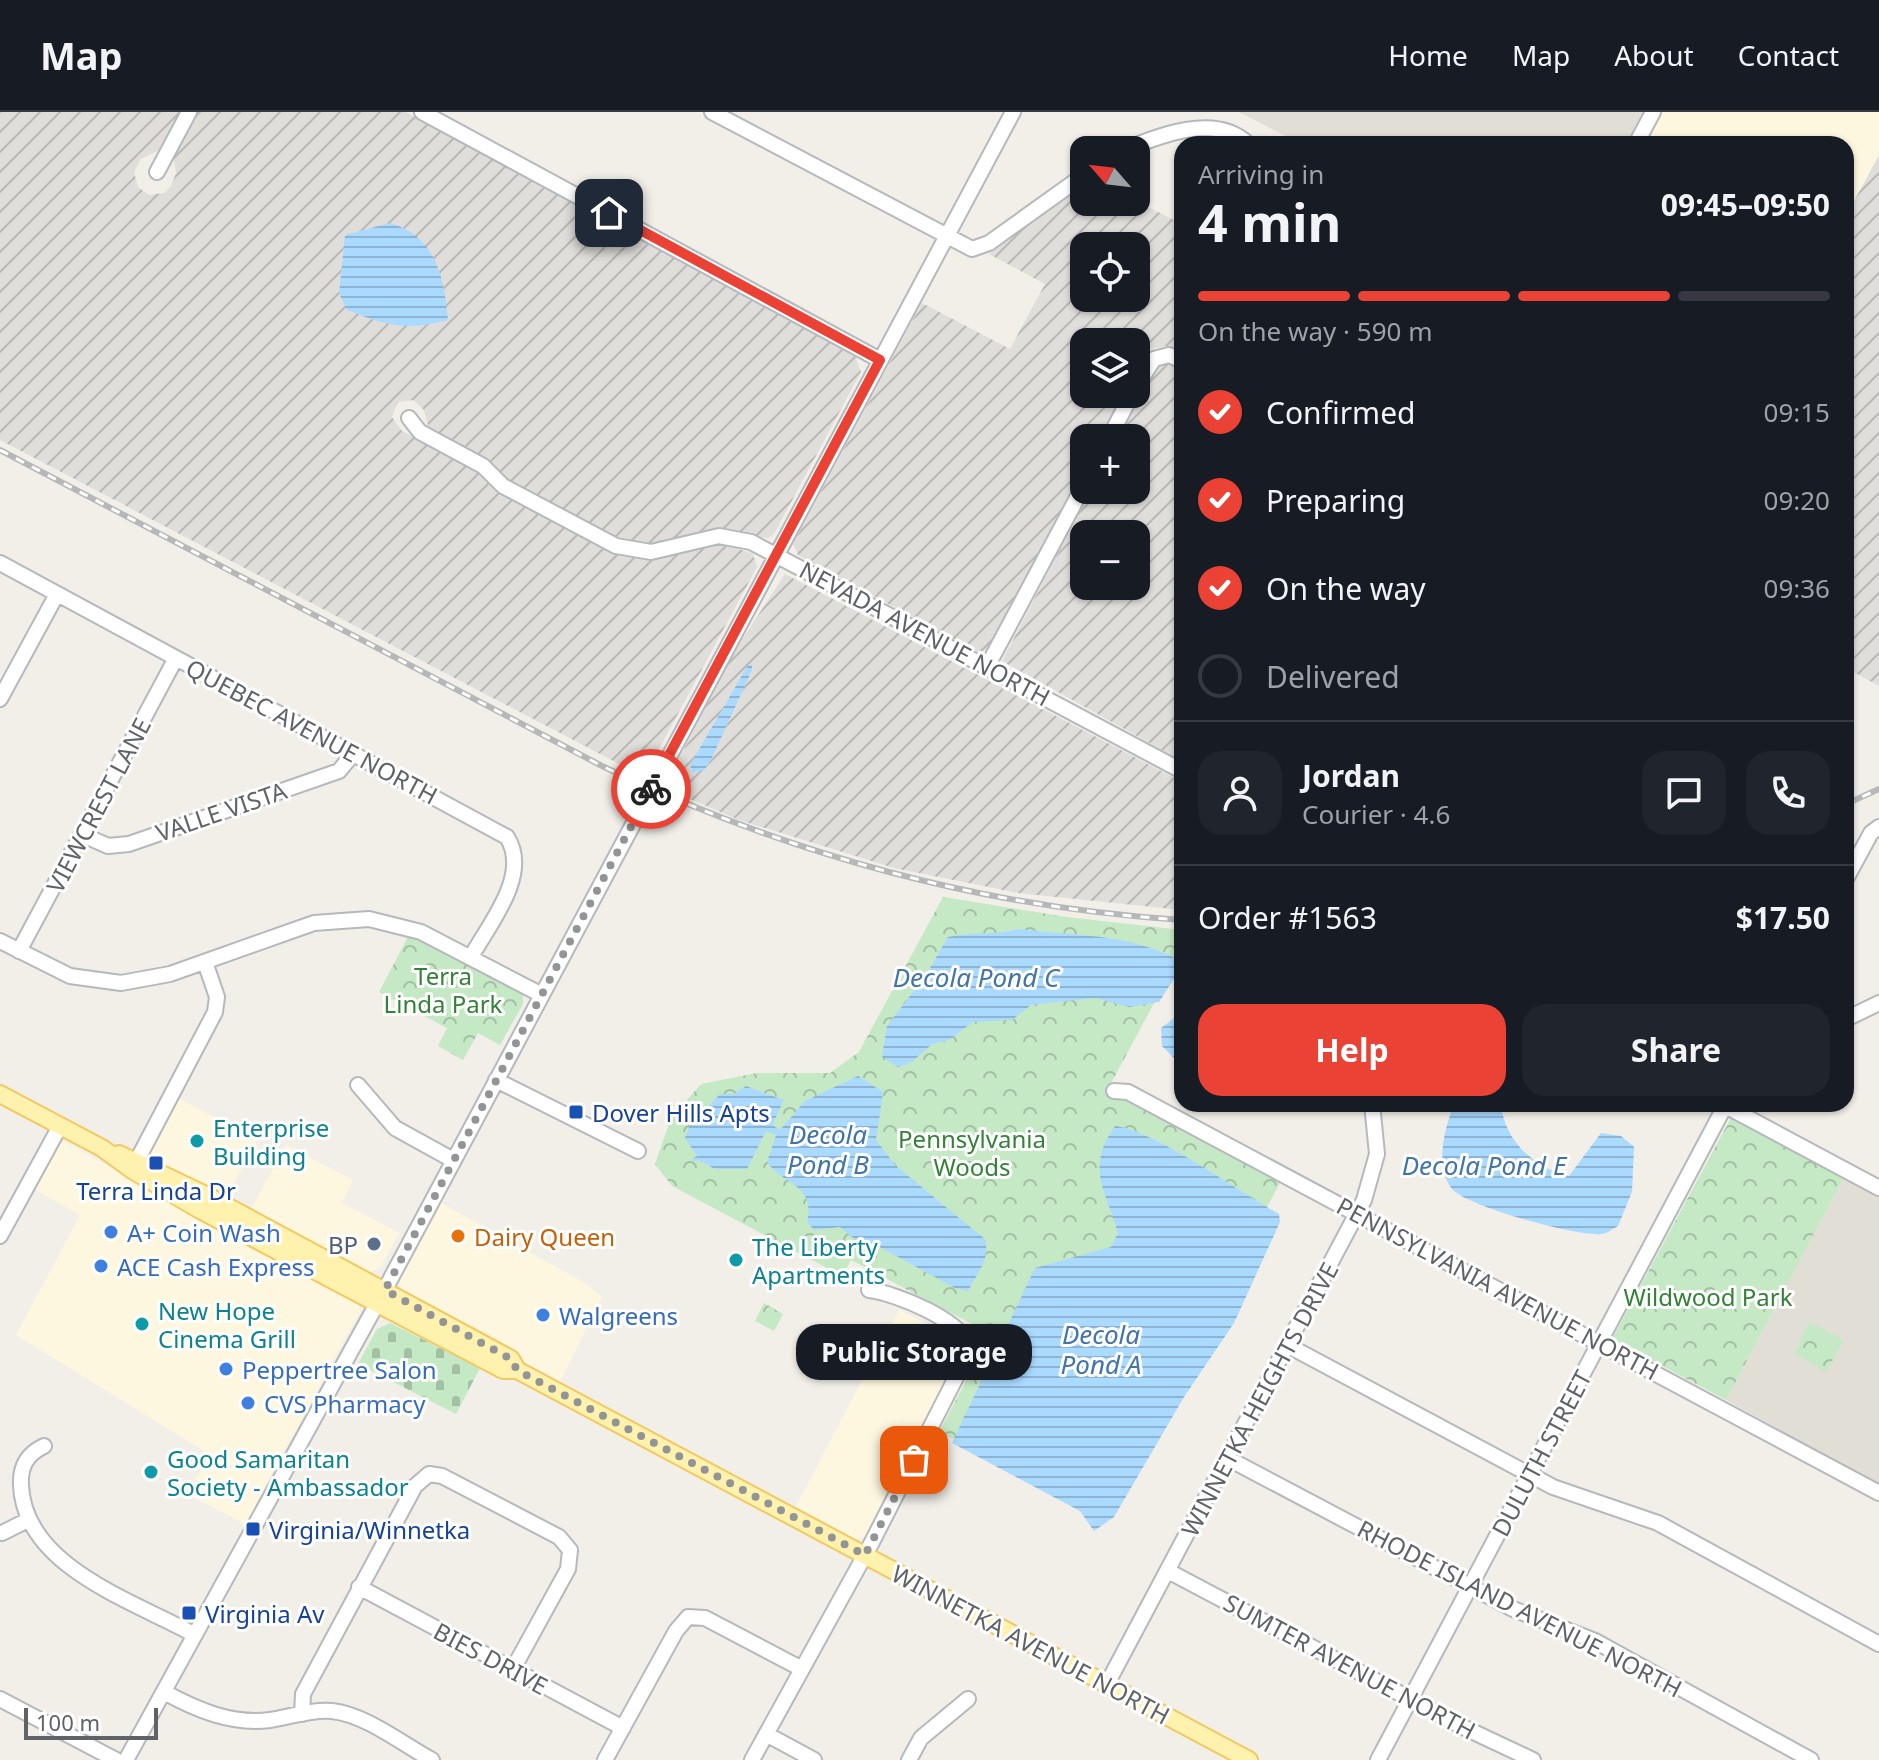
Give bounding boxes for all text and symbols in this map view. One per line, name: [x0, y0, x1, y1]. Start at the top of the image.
text: Map: [40, 29, 123, 81]
text: Home: [1388, 36, 1468, 74]
text: Map: [1512, 36, 1570, 74]
text: About: [1614, 36, 1694, 74]
text: Contact: [1738, 36, 1839, 74]
north arrow: [1070, 136, 1150, 216]
map controls: [1070, 136, 1150, 600]
text: Arriving in: [1198, 156, 1324, 192]
pin: [575, 179, 643, 247]
text: 09:45–09:50: [1661, 184, 1830, 225]
text: 4 min: [1198, 186, 1341, 257]
icon: home: [587, 191, 631, 235]
button: locate: [1070, 232, 1150, 312]
text: On the way · 590 m: [1198, 313, 1432, 349]
button: layers: [1070, 328, 1150, 408]
icon: check: [1198, 390, 1242, 434]
text: Confirmed: [1266, 392, 1416, 433]
text: 09:15: [1764, 394, 1830, 430]
button: +: [1070, 424, 1150, 504]
icon: check: [1198, 478, 1242, 522]
text: Preparing: [1266, 480, 1405, 521]
text: 09:20: [1764, 482, 1830, 518]
button: −: [1070, 520, 1150, 600]
street label: NEVADA AVENUE NORTH: [794, 553, 1056, 713]
icon: check: [1198, 566, 1242, 610]
text: On the way: [1266, 568, 1426, 609]
text: 09:36: [1764, 570, 1830, 606]
street label: QUEBEC AVENUE NORTH: [180, 651, 444, 811]
text: Delivered: [1266, 656, 1400, 697]
street label: VIEWCREST LANE: [38, 712, 158, 898]
courier: [611, 749, 691, 829]
button: person: [1198, 751, 1282, 835]
button: chat: [1642, 751, 1726, 835]
button: phone: [1746, 751, 1830, 835]
text: Jordan: [1302, 755, 1400, 796]
icon: bike: [629, 767, 673, 811]
street label: VALLE VISTA: [151, 773, 291, 849]
text: Courier · 4.6: [1302, 796, 1450, 832]
text: Order #1563: [1198, 897, 1377, 938]
text: $17.50: [1736, 897, 1830, 938]
park label: Terra Linda Park: [384, 959, 503, 1020]
water label: Decola Pond C: [893, 959, 1061, 995]
button: Help: [1198, 1004, 1506, 1096]
button: Share: [1522, 1004, 1830, 1096]
place label: Dover Hills Apts: [592, 1096, 770, 1129]
marker: Dover Hills Apts: [567, 1103, 585, 1121]
place label: Enterprise Building: [213, 1111, 329, 1172]
water label: Decola Pond B: [787, 1116, 869, 1182]
park label: Pennsylvania Woods: [898, 1122, 1046, 1183]
marker: Enterprise Building: [188, 1132, 206, 1150]
water label: Decola Pond E: [1402, 1147, 1568, 1183]
marker: Terra Linda Dr: [147, 1154, 165, 1172]
place label: Terra Linda Dr: [76, 1174, 236, 1207]
street label: PENNSYLVANIA AVENUE NORTH: [1331, 1189, 1665, 1387]
place label: A+ Coin Wash: [127, 1216, 281, 1249]
place label: Dairy Queen: [474, 1220, 615, 1253]
marker: A+ Coin Wash: [102, 1223, 120, 1241]
marker: Dairy Queen: [449, 1227, 467, 1245]
place label: BP: [328, 1228, 358, 1261]
place label: The Liberty Apartments: [752, 1230, 885, 1291]
marker: BP: [365, 1235, 383, 1253]
place label: ACE Cash Express: [117, 1250, 315, 1283]
marker: The Liberty Apartments: [727, 1251, 745, 1269]
street label: WINNETKA HEIGHTS DRIVE: [1173, 1256, 1345, 1542]
marker: ACE Cash Express: [92, 1257, 110, 1275]
park label: Wildwood Park: [1623, 1280, 1793, 1313]
place label: New Hope Cinema Grill: [158, 1294, 296, 1355]
place label: Walgreens: [559, 1299, 678, 1332]
marker: Walgreens: [534, 1306, 552, 1324]
marker: New Hope Cinema Grill: [133, 1315, 151, 1333]
water label: Decola Pond A: [1061, 1316, 1141, 1382]
callout: Public Storage: [796, 1324, 1032, 1380]
text: Public Storage: [821, 1334, 1007, 1370]
place label: Peppertree Salon: [242, 1353, 437, 1386]
marker: Peppertree Salon: [217, 1360, 235, 1378]
street label: DULUTH STREET: [1483, 1364, 1599, 1542]
place label: CVS Pharmacy: [264, 1387, 426, 1420]
marker: CVS Pharmacy: [239, 1394, 257, 1412]
pin: [880, 1426, 948, 1494]
icon: bag: [892, 1438, 936, 1482]
place label: Good Samaritan Society - Ambassador: [167, 1442, 409, 1503]
marker: Good Samaritan Society - Ambassador: [142, 1463, 160, 1481]
street label: RHODE ISLAND AVENUE NORTH: [1352, 1512, 1688, 1704]
place label: Virginia/Winnetka: [269, 1513, 470, 1546]
marker: Virginia/Winnetka: [244, 1520, 262, 1538]
street label: WINNETKA AVENUE NORTH: [886, 1557, 1176, 1731]
street label: SUMTER AVENUE NORTH: [1218, 1585, 1482, 1747]
place label: Virginia Av: [205, 1597, 325, 1630]
marker: Virginia Av: [180, 1604, 198, 1622]
street label: BIES DRIVE: [428, 1614, 554, 1702]
scale bar: [24, 1704, 158, 1740]
text: 100 m: [36, 1707, 100, 1737]

